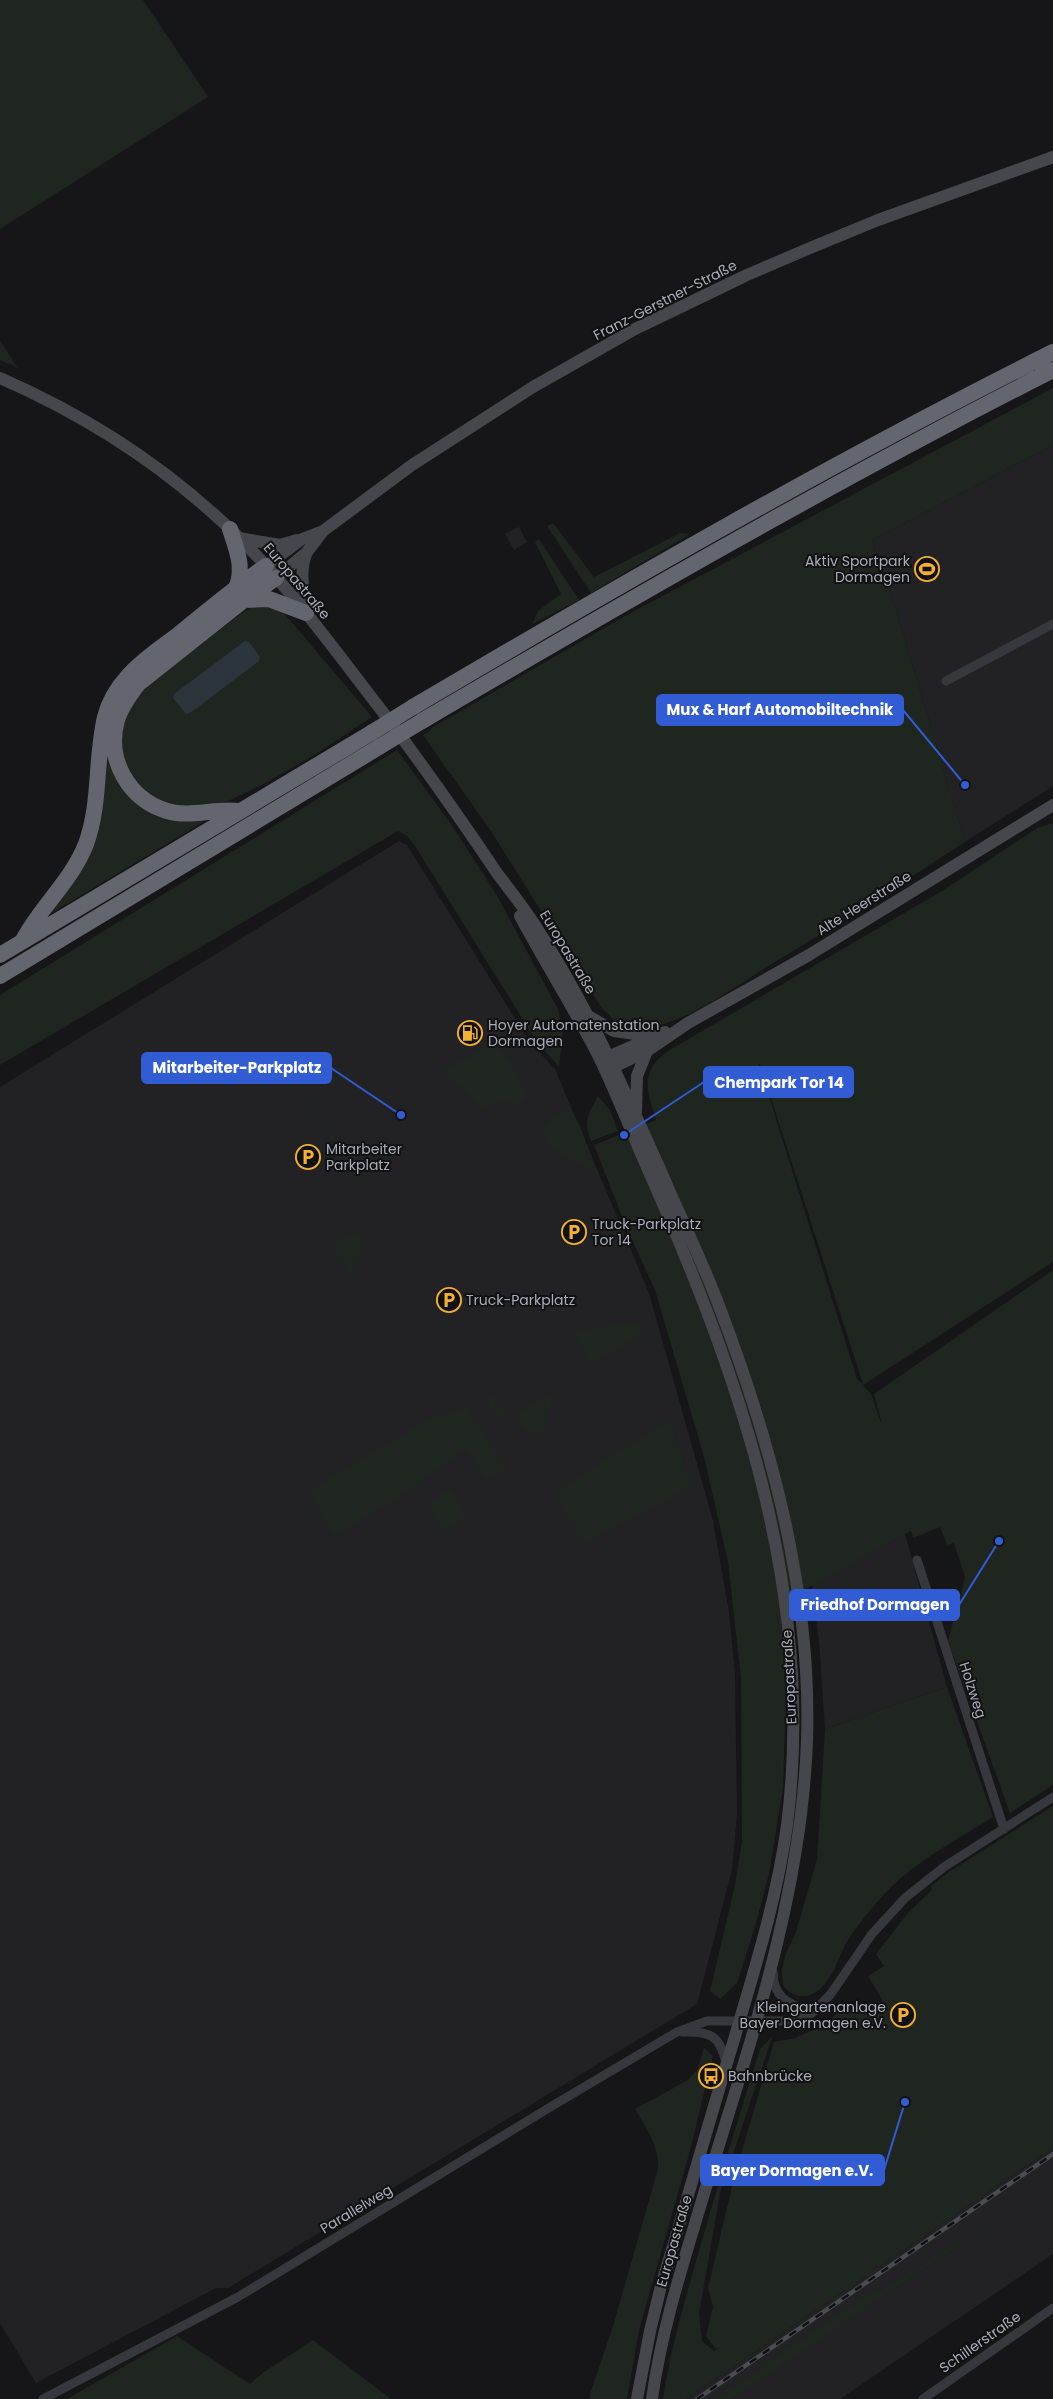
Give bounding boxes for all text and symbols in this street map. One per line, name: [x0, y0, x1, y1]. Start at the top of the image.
street label: Franz-Gerstner-Straße: [590, 255, 741, 345]
street label: Europastraße: [259, 538, 335, 624]
place label: Aktiv Sportpark Dormagen: [805, 551, 911, 587]
sports icon: Aktiv Sportpark Dormagen: [914, 556, 940, 582]
callout: Mux & Harf Automobiltechnik: [657, 695, 903, 725]
text: Mux & Harf Automobiltechnik: [667, 699, 894, 720]
street label: Alte Heerstraße: [813, 866, 915, 940]
street label: Europastraße: [535, 906, 601, 998]
place label: Hoyer Automatenstation Dormagen: [488, 1015, 660, 1051]
fuel station icon: Hoyer Automatenstation Dormagen: [457, 1020, 483, 1046]
callout: Mitarbeiter-Parkplatz: [142, 1053, 331, 1083]
text: Mitarbeiter-Parkplatz: [153, 1057, 321, 1078]
callout: Chempark Tor 14: [704, 1067, 853, 1097]
text: Chempark Tor 14: [714, 1072, 844, 1093]
place label: Mitarbeiter Parkplatz: [326, 1139, 402, 1175]
parking icon: Mitarbeiter Parkplatz: [295, 1144, 321, 1170]
place label: Truck-Parkplatz Tor 14: [592, 1214, 701, 1250]
parking icon: Truck-Parkplatz Tor 14: [561, 1219, 587, 1245]
parking icon: Truck-Parkplatz: [436, 1287, 462, 1313]
place label: Truck-Parkplatz: [466, 1290, 575, 1310]
callout: Friedhof Dormagen: [790, 1590, 959, 1620]
text: Friedhof Dormagen: [800, 1594, 950, 1615]
street label: Europastraße: [777, 1629, 801, 1725]
street label: Holzweg: [955, 1659, 991, 1721]
place label: Kleingartenanlage Bayer Dormagen e.V.: [740, 1997, 886, 2033]
parking icon: Kleingartenanlage Bayer Dormagen e.V.: [890, 2002, 916, 2028]
bus stop icon: Bahnbrücke: [698, 2063, 724, 2089]
place label: Bahnbrücke: [728, 2066, 812, 2086]
callout: Bayer Dormagen e.V.: [701, 2155, 884, 2185]
text: Bayer Dormagen e.V.: [711, 2160, 873, 2181]
street label: Parallelweg: [316, 2180, 396, 2238]
street label: Europastraße: [651, 2192, 697, 2289]
street label: Schillerstraße: [935, 2306, 1025, 2377]

